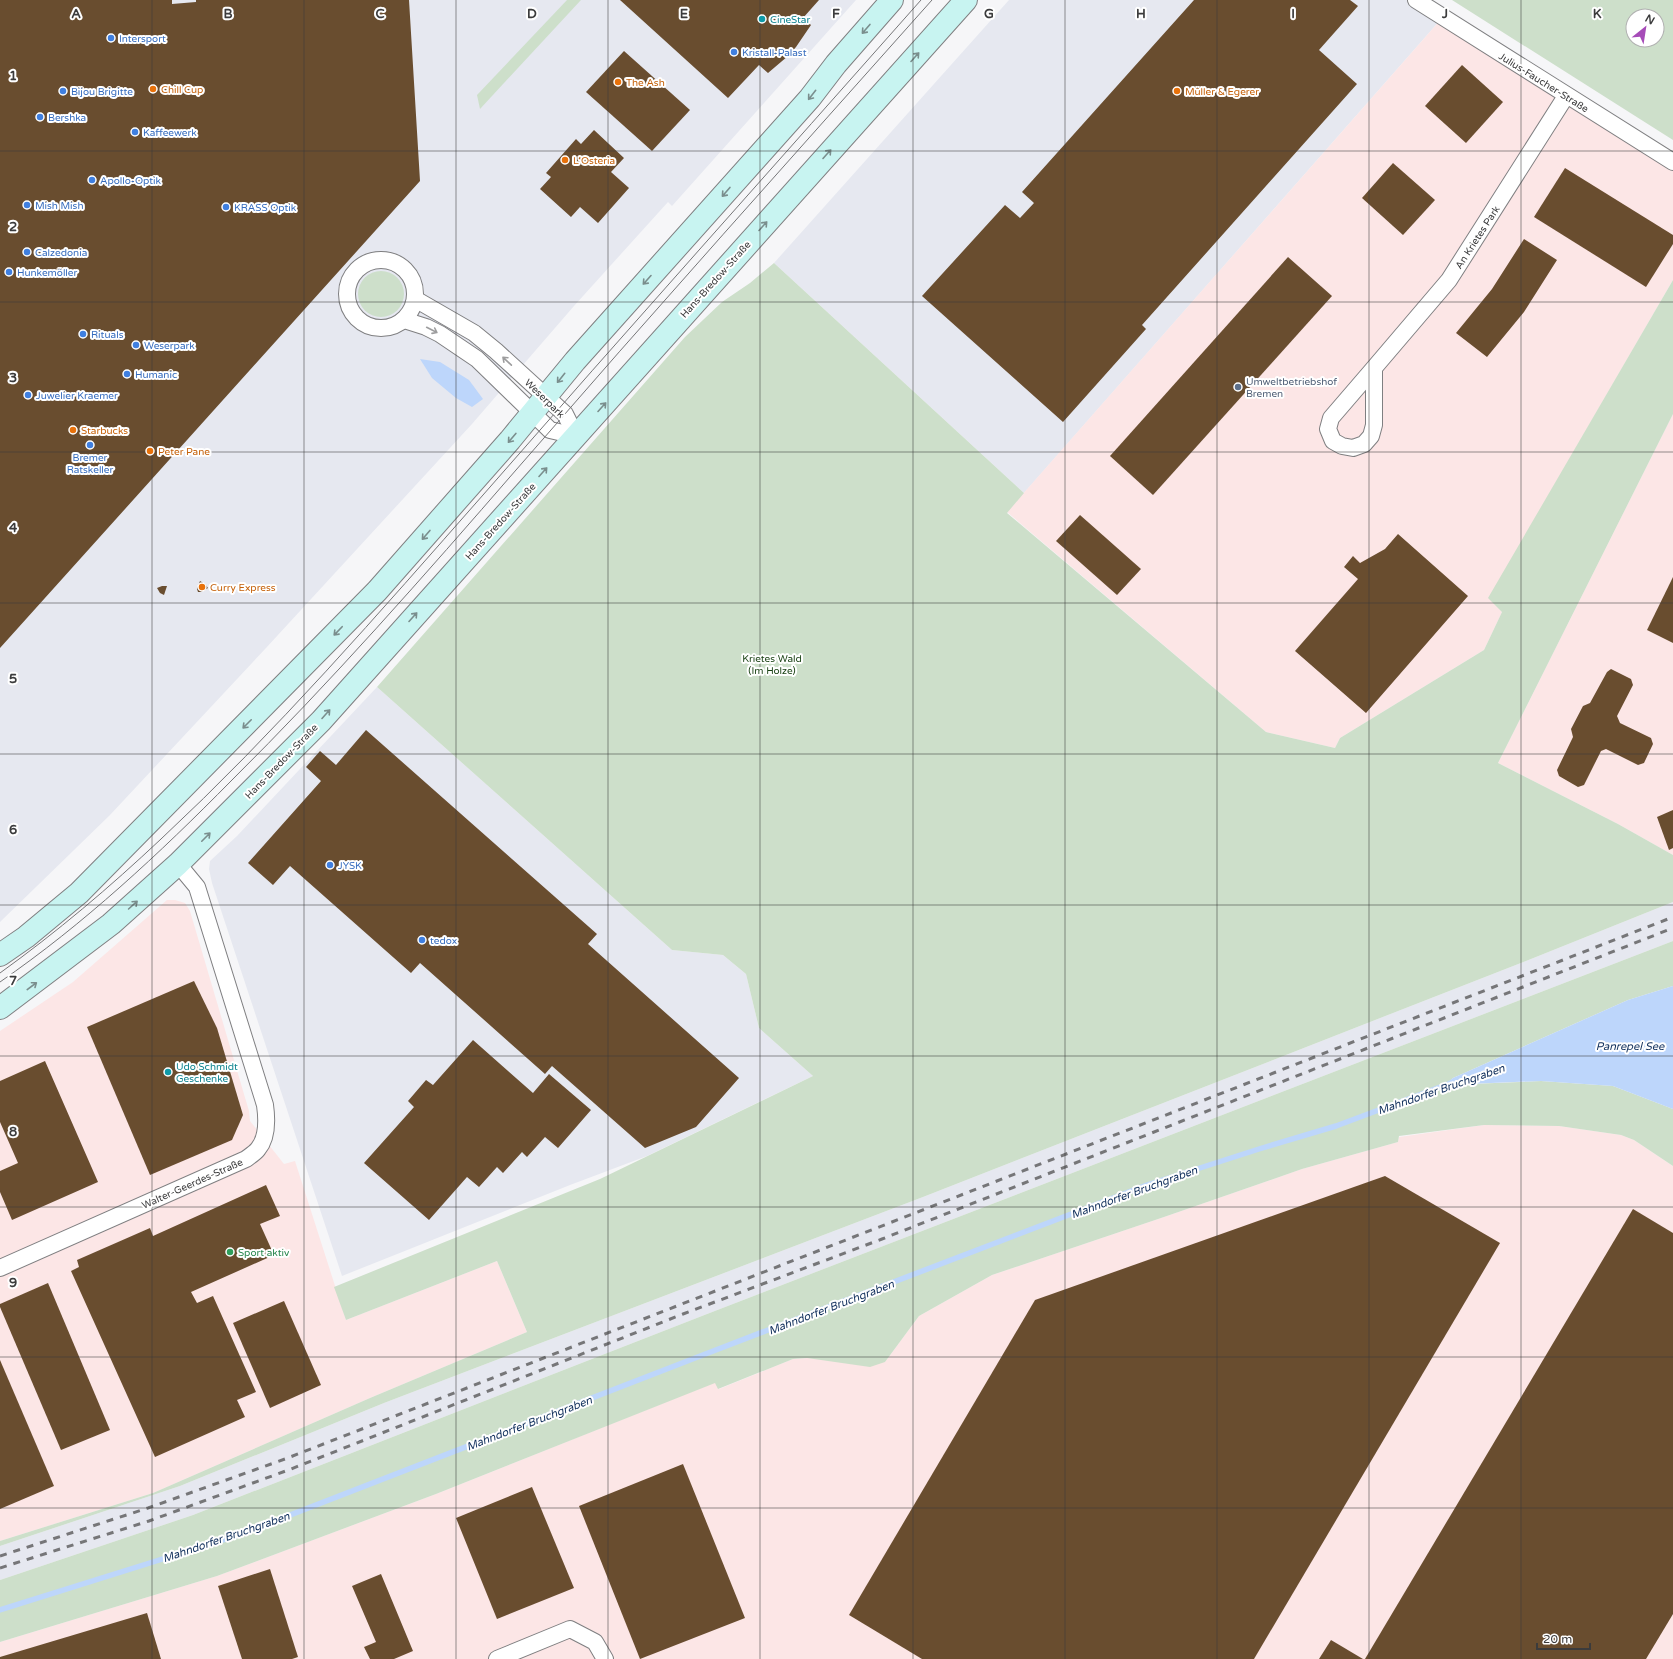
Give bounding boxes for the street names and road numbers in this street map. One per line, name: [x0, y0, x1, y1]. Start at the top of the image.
street label: Julius-Faucher-Straße: [1496, 50, 1591, 116]
street label: An Krietes Park: [1453, 203, 1503, 271]
street label: Hans-Bredow-Straße: [678, 238, 754, 321]
street label: Weserpark: [522, 377, 567, 421]
street label: Hans-Bredow-Straße: [463, 480, 539, 563]
street label: Hans-Bredow-Straße: [243, 722, 321, 802]
street label: Walter-Geerdes-Straße: [140, 1156, 245, 1212]

